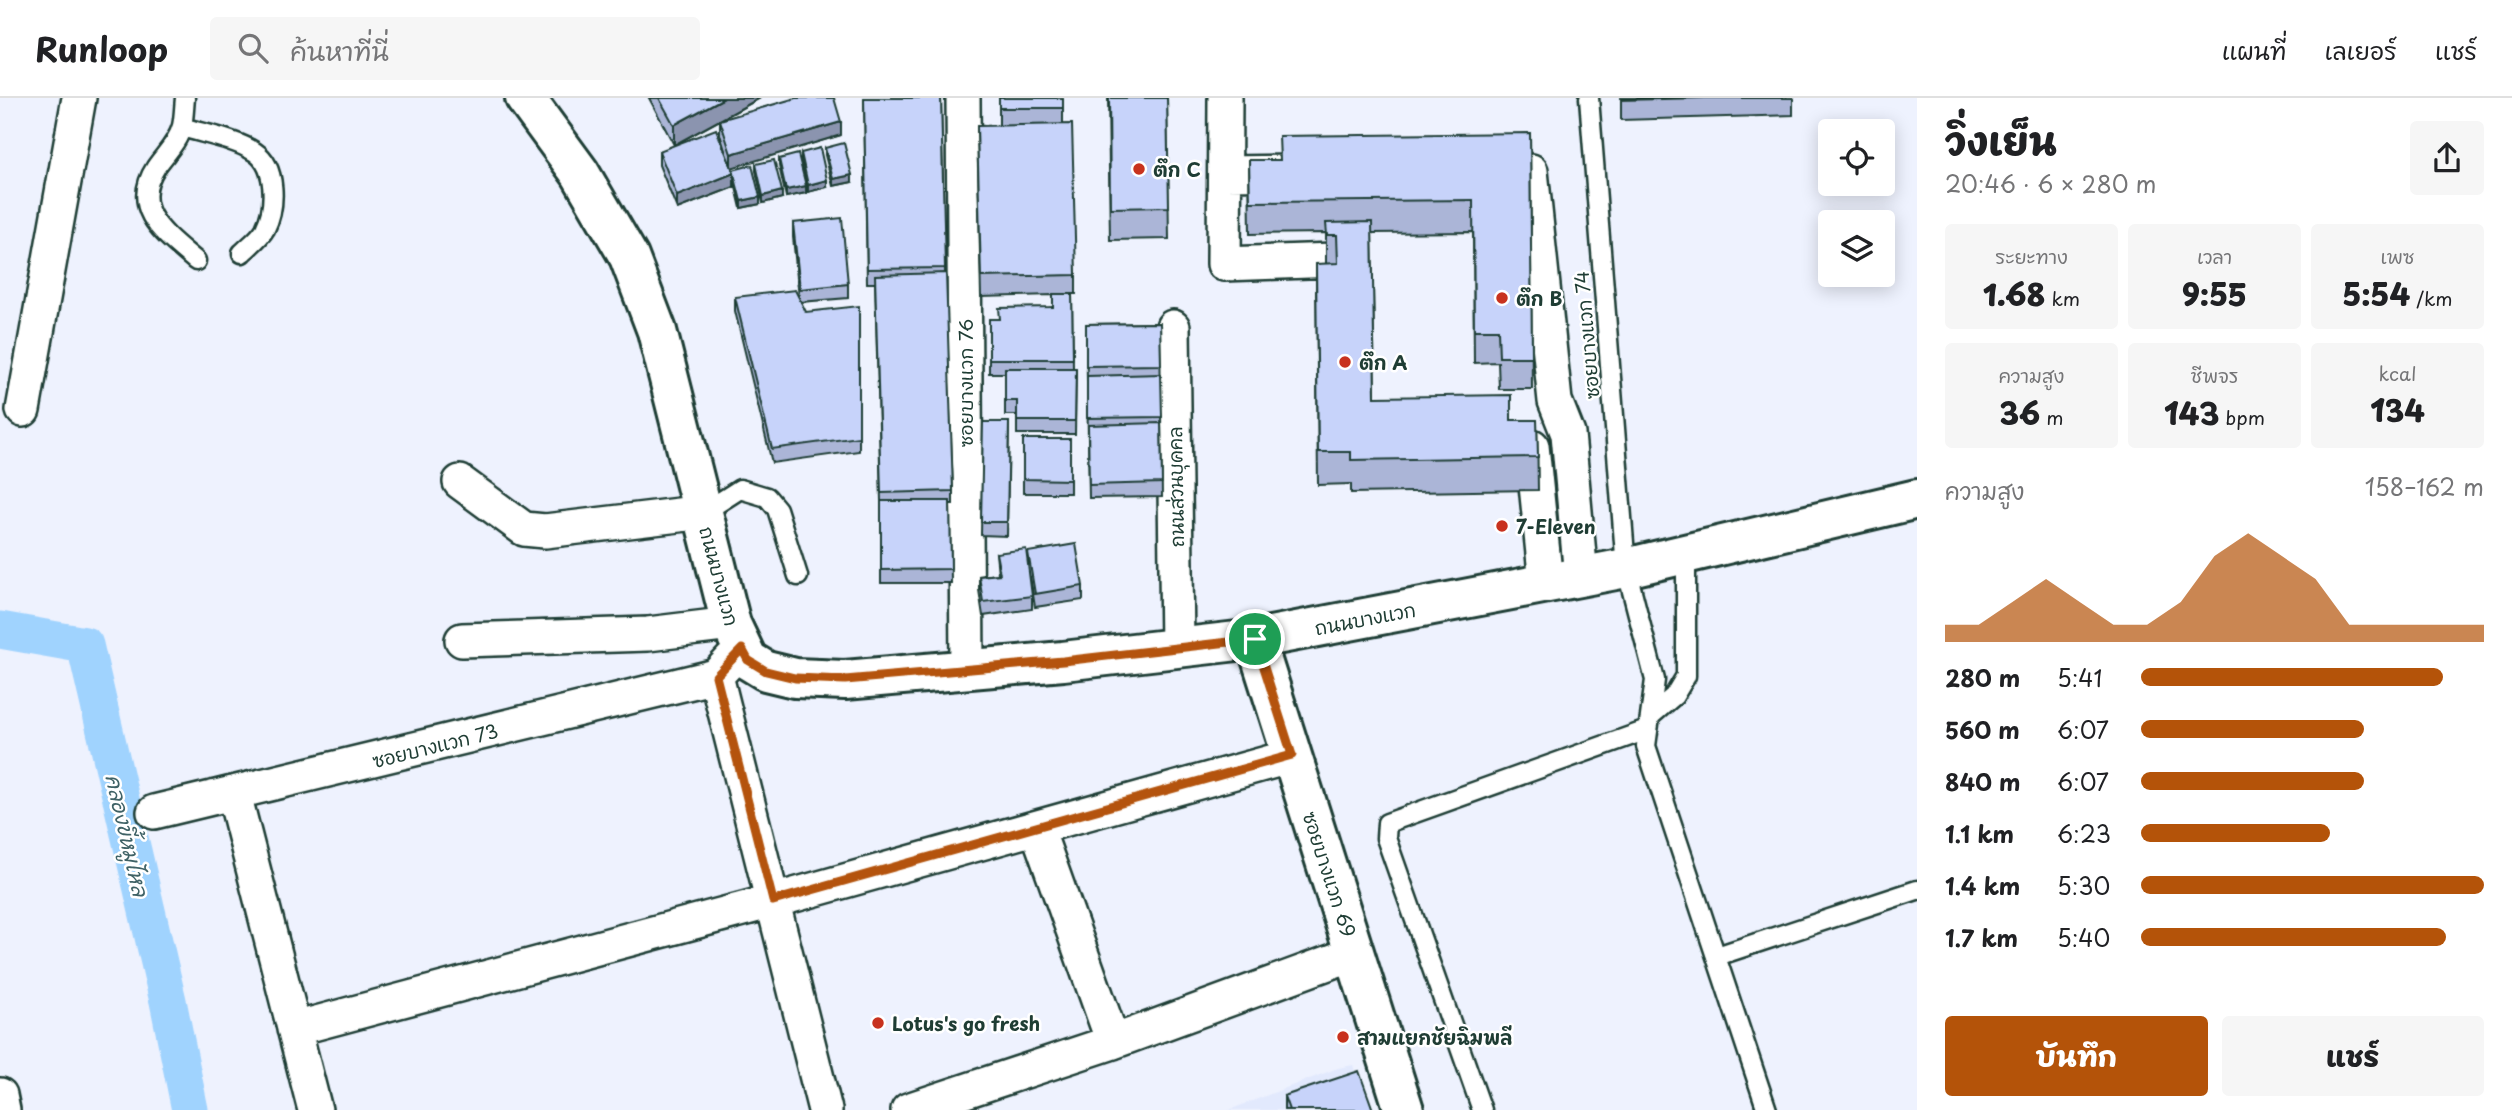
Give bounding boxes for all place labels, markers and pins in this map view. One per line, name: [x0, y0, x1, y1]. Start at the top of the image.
place label: ตึก C: [1153, 155, 1201, 183]
marker: ตึก C: [1131, 161, 1147, 177]
place label: ตึก B: [1516, 284, 1563, 312]
marker: ตึก B: [1494, 290, 1510, 306]
place label: ตึก A: [1359, 348, 1407, 376]
marker: ตึก A: [1337, 354, 1353, 370]
place label: 7-Eleven: [1516, 512, 1596, 540]
marker: 7-Eleven: [1494, 518, 1510, 534]
pin: [1225, 609, 1285, 669]
place label: Lotus's go fresh: [892, 1009, 1040, 1037]
marker: Lotus's go fresh: [870, 1015, 886, 1031]
place label: สามแยกชัยฉิมพลี: [1357, 1023, 1512, 1051]
marker: สามแยกชัยฉิมพลี: [1335, 1029, 1351, 1045]

